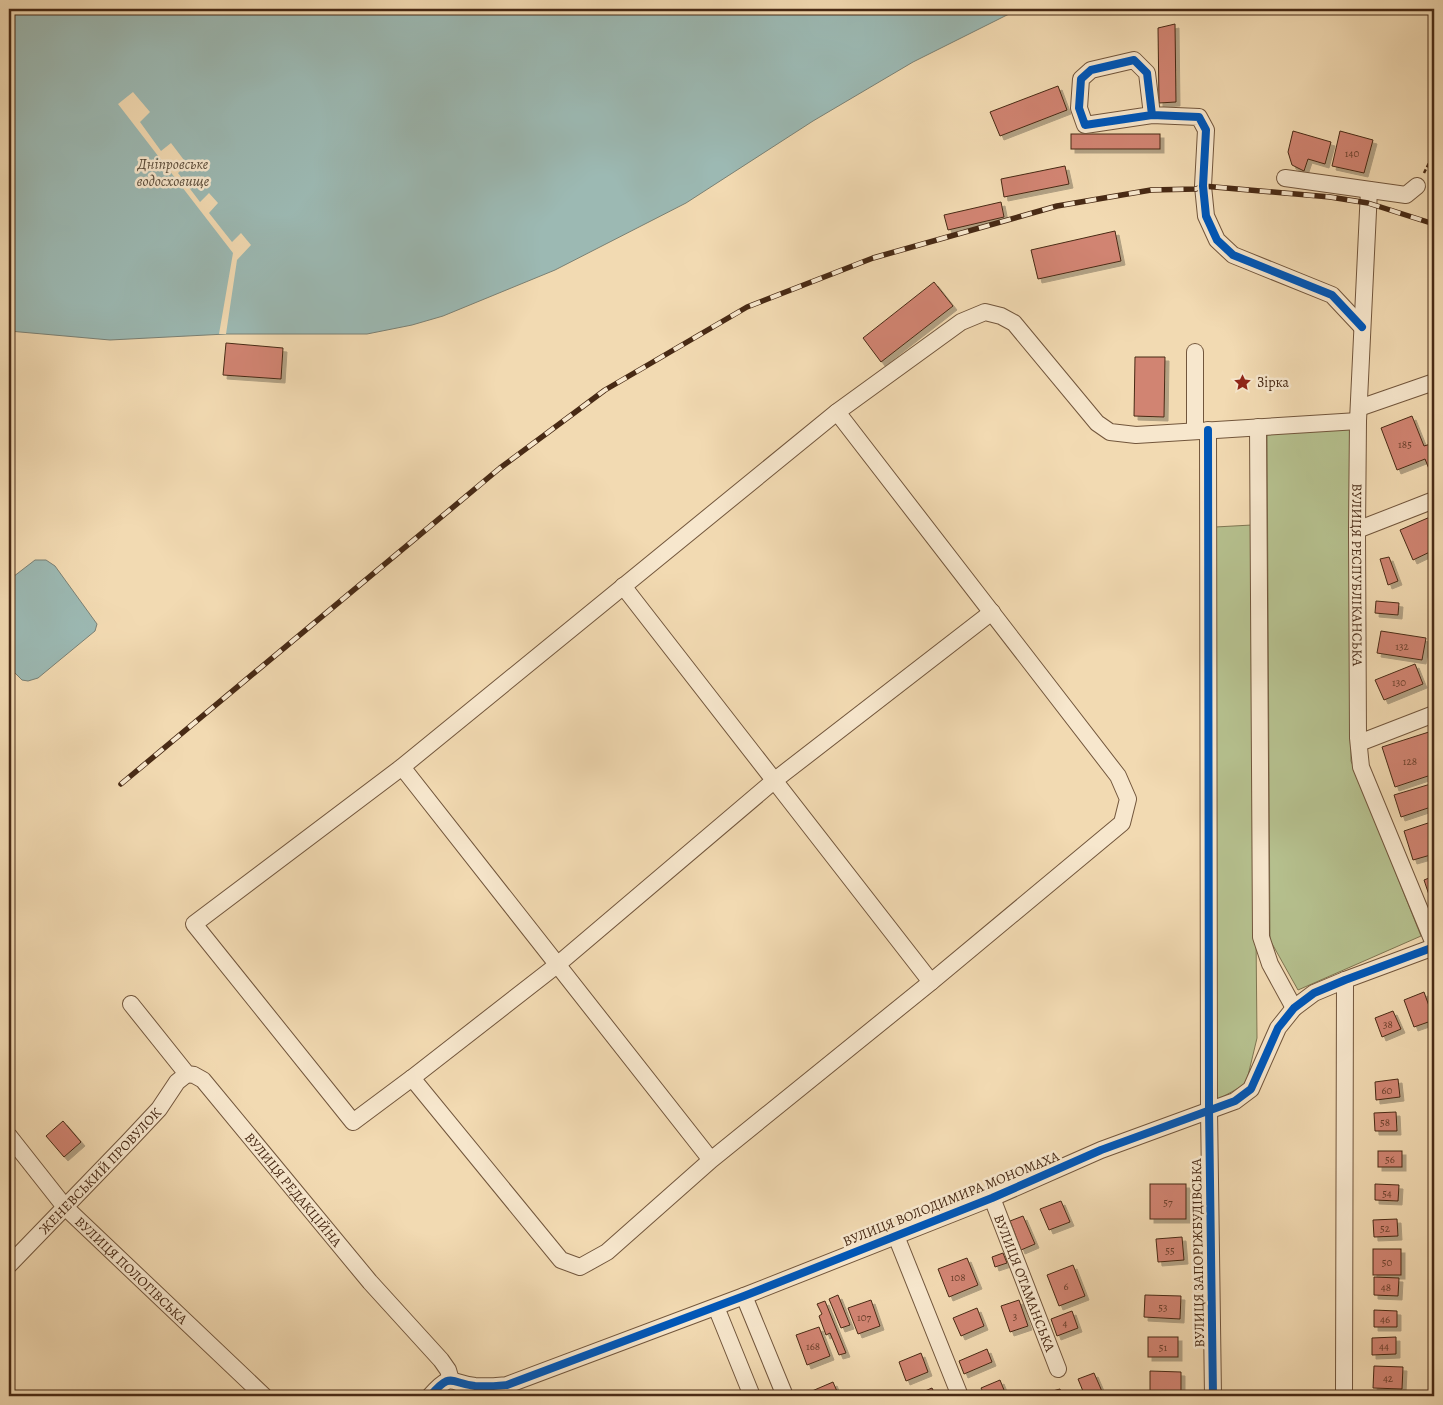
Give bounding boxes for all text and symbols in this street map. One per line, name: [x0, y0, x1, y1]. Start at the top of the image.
house number: 140: [1345, 146, 1359, 161]
water label: Дніпровське водосховище: [137, 154, 210, 191]
place icon: Зірка: [1233, 372, 1253, 392]
place label: Зірка: [1257, 373, 1290, 392]
house number: 185: [1398, 437, 1412, 452]
street label: ВУЛИЦЯ РЕСПУБЛІКАНСЬКА: [1347, 483, 1367, 667]
house number: 132: [1395, 639, 1409, 654]
house number: 130: [1392, 675, 1406, 690]
house number: 128: [1403, 754, 1417, 769]
house number: 38: [1383, 1017, 1393, 1032]
house number: 60: [1382, 1083, 1393, 1098]
street label: ЖЕНЕВСЬКИЙ ПРОВУЛОК: [35, 1103, 165, 1238]
house number: 58: [1380, 1115, 1390, 1130]
street label: ВУЛИЦЯ РЕДАКЦІЙНА: [241, 1128, 347, 1251]
street label: ВУЛИЦЯ ВОЛОДИМИРА МОНОМАХА: [840, 1146, 1063, 1251]
house number: 56: [1385, 1152, 1395, 1167]
street label: ВУЛИЦЯ ЗАПОРІЖБУДІВСЬКА: [1187, 1157, 1209, 1348]
house number: 54: [1382, 1186, 1392, 1201]
house number: 57: [1163, 1195, 1173, 1210]
street label: ВУЛИЦЯ ОТАМАНСЬКА: [990, 1211, 1060, 1355]
street label: ВУЛИЦЯ ПОЛОГІВСЬКА: [71, 1212, 192, 1329]
house number: 52: [1380, 1221, 1390, 1236]
house number: 55: [1165, 1243, 1175, 1258]
house number: 50: [1382, 1255, 1392, 1270]
house number: 108: [951, 1270, 965, 1285]
house number: 6: [1063, 1279, 1069, 1294]
house number: 48: [1381, 1280, 1391, 1295]
house number: 53: [1158, 1300, 1168, 1315]
house number: 3: [1013, 1309, 1017, 1324]
house number: 107: [857, 1310, 871, 1325]
house number: 46: [1380, 1312, 1390, 1327]
house number: 4: [1063, 1316, 1068, 1331]
house number: 168: [806, 1339, 820, 1354]
house number: 44: [1379, 1339, 1389, 1354]
house number: 51: [1159, 1340, 1167, 1355]
house number: 42: [1383, 1371, 1393, 1386]

